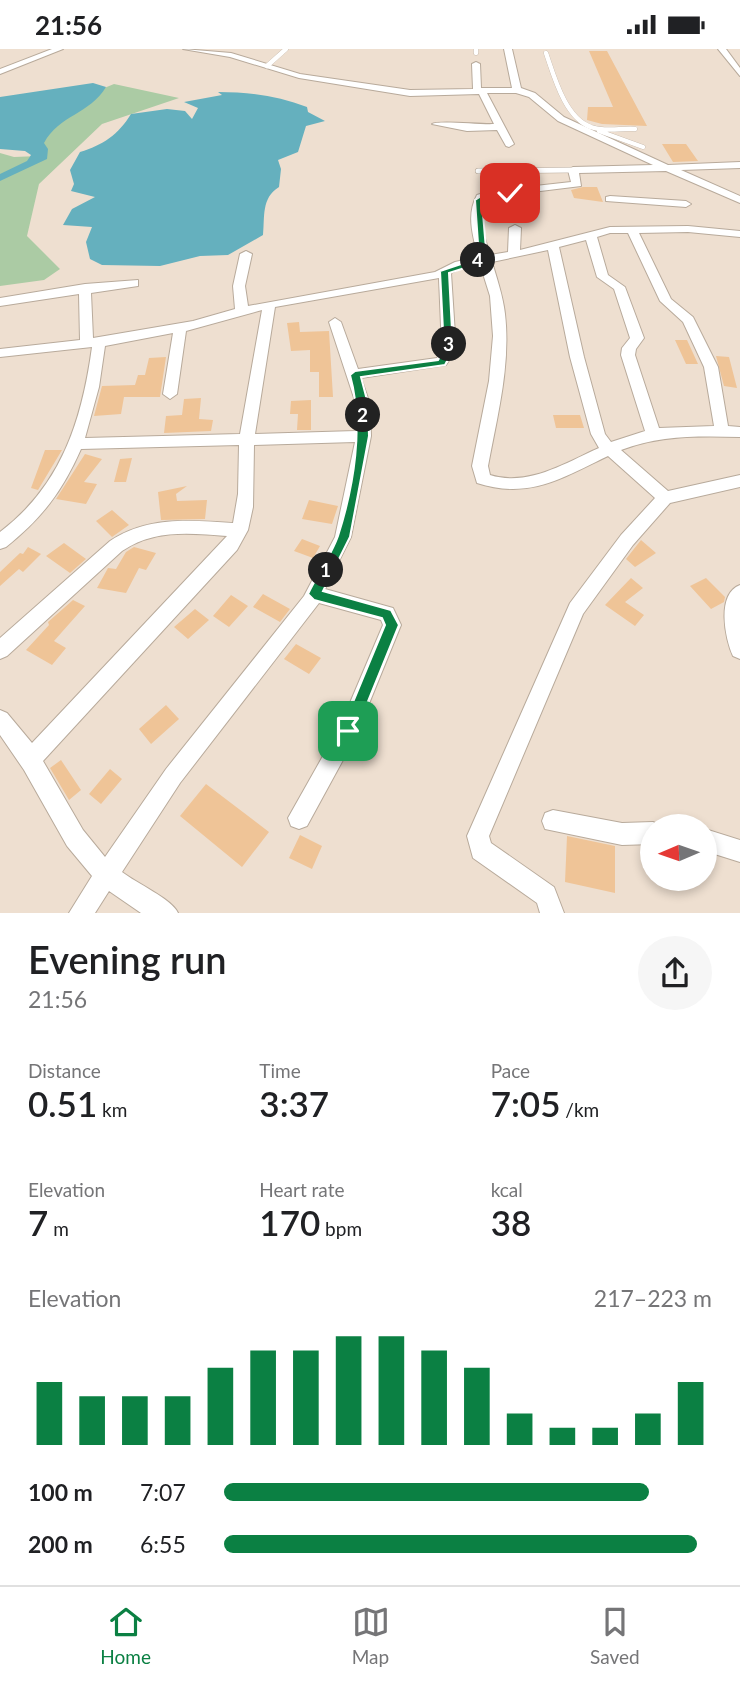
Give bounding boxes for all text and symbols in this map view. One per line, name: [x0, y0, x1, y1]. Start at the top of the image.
text: 21:56: [35, 9, 102, 41]
pin: [480, 163, 540, 223]
icon: check: [491, 174, 529, 212]
pin: 4: [461, 243, 496, 277]
text: 4: [472, 248, 483, 271]
pin: 3: [432, 327, 466, 361]
text: 3: [443, 332, 454, 355]
pin: 2: [346, 397, 380, 433]
text: 2: [357, 403, 368, 426]
pin: 1: [308, 553, 344, 587]
text: 1: [320, 558, 331, 581]
pin: [318, 701, 378, 761]
icon: arrive: [329, 712, 367, 750]
north arrow: [640, 814, 718, 891]
map controls: [640, 814, 717, 891]
text: Evening run: [28, 936, 227, 982]
button: share: [638, 936, 712, 1010]
text: 21:56: [28, 985, 87, 1013]
text: Distance: [28, 1059, 101, 1082]
text: Time: [259, 1059, 301, 1082]
text: Pace: [491, 1059, 530, 1082]
text: 0.51: [28, 1082, 97, 1124]
text: 3:37: [259, 1082, 329, 1124]
text: 7:05: [491, 1082, 560, 1124]
text: km: [97, 1098, 127, 1121]
text: /km: [560, 1098, 599, 1121]
text: Elevation: [28, 1178, 105, 1201]
text: Heart rate: [259, 1178, 345, 1201]
text: kcal: [491, 1178, 523, 1201]
text: 7: [28, 1201, 48, 1243]
text: 170: [259, 1201, 320, 1243]
text: 38: [491, 1201, 531, 1243]
text: m: [48, 1217, 69, 1240]
text: bpm: [320, 1217, 362, 1240]
text: Elevation: [28, 1284, 121, 1312]
text: 217–223 m: [594, 1284, 712, 1312]
text: 100 m: [28, 1478, 93, 1506]
text: 7:07: [140, 1478, 186, 1506]
text: 200 m: [28, 1530, 93, 1558]
text: 6:55: [140, 1530, 186, 1558]
tab: Home: [100, 1603, 151, 1668]
tab: Map: [352, 1603, 390, 1668]
tab: Saved: [590, 1603, 640, 1668]

